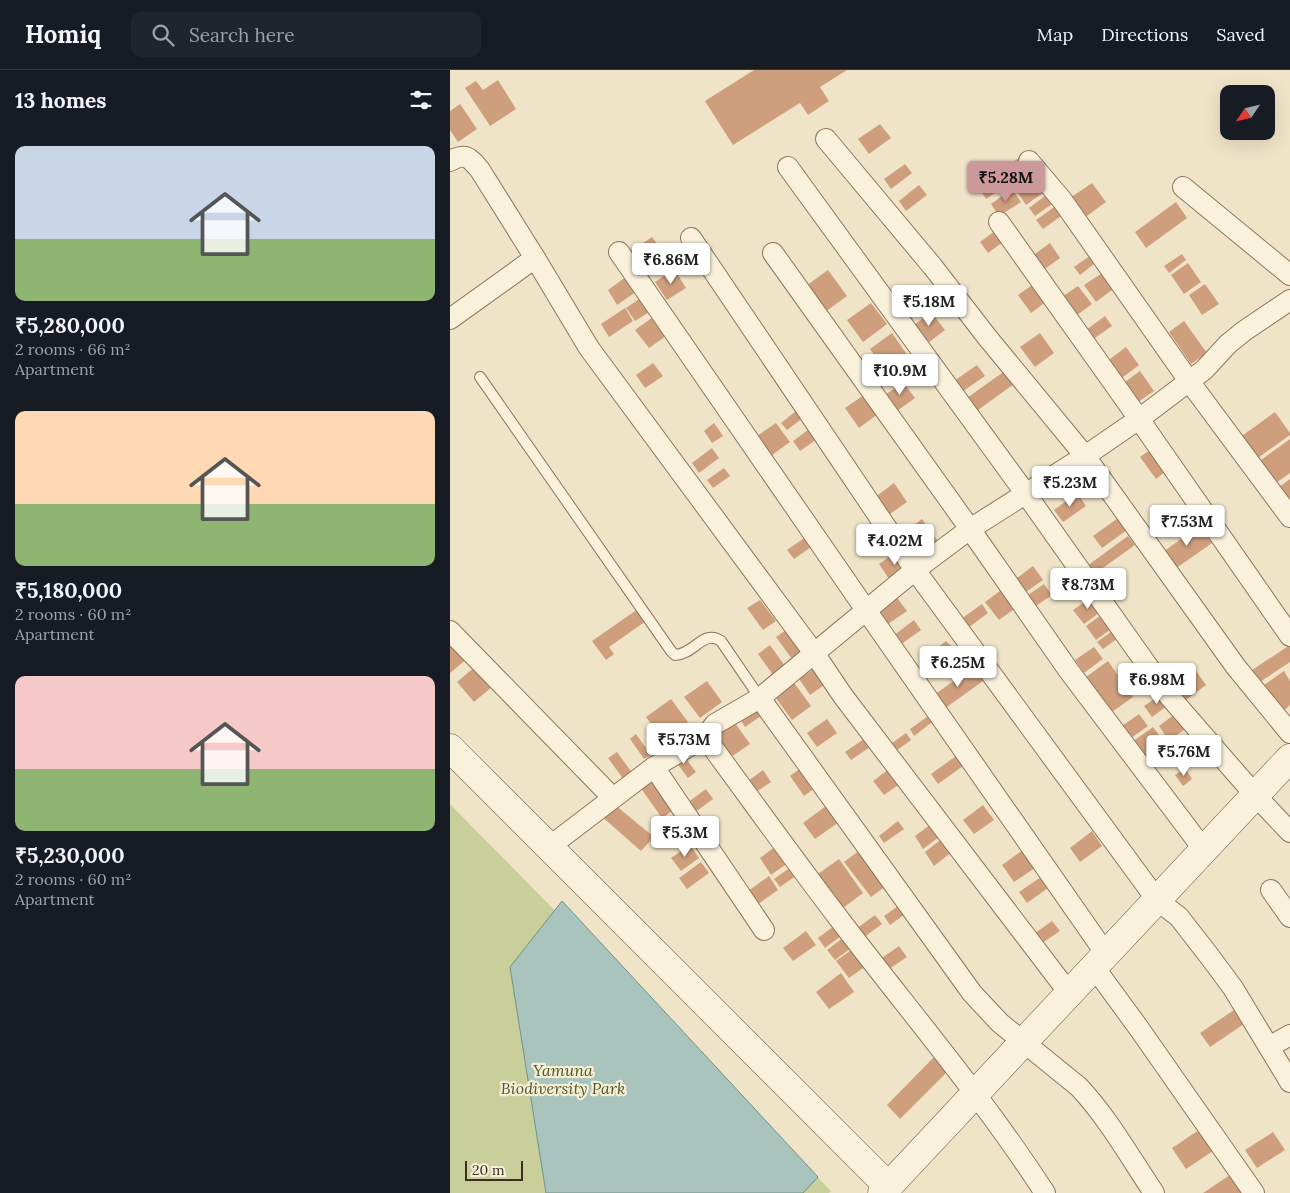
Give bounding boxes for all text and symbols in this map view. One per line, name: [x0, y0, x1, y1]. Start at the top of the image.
search box: [131, 12, 481, 57]
text: Homiq: [25, 19, 101, 50]
icon: search: [149, 21, 177, 49]
text: Search here: [189, 23, 295, 47]
text: Map: [1037, 23, 1073, 46]
text: Directions: [1101, 23, 1188, 46]
text: Saved: [1216, 23, 1265, 46]
north arrow: [1220, 85, 1275, 140]
map controls: [1220, 85, 1275, 140]
icon: filters: [407, 86, 435, 114]
text: 13 homes: [15, 87, 107, 114]
pin: ₹5.28M: [965, 160, 1047, 203]
text: ₹5.28M: [979, 167, 1033, 187]
icon: home: [180, 179, 270, 269]
pin: ₹6.86M: [630, 242, 712, 285]
text: ₹6.86M: [643, 249, 699, 269]
pin: ₹5.18M: [888, 284, 970, 327]
text: ₹5.18M: [903, 291, 955, 311]
text: ₹5,280,000: [15, 312, 125, 339]
text: 2 rooms · 66 m²: [15, 339, 131, 359]
pin: ₹10.9M: [859, 354, 941, 396]
text: Apartment: [15, 359, 95, 379]
text: ₹10.9M: [873, 360, 927, 380]
icon: home: [180, 444, 270, 534]
pin: ₹5.23M: [1029, 466, 1111, 508]
text: ₹5.23M: [1043, 472, 1097, 492]
pin: ₹7.53M: [1146, 504, 1228, 547]
text: ₹7.53M: [1161, 511, 1213, 531]
pin: ₹4.02M: [854, 524, 936, 566]
text: ₹4.02M: [867, 530, 923, 550]
pin: ₹8.73M: [1047, 568, 1129, 610]
text: ₹8.73M: [1061, 574, 1115, 594]
text: ₹5,180,000: [15, 577, 122, 604]
text: 2 rooms · 60 m²: [15, 604, 131, 624]
text: Apartment: [15, 624, 95, 644]
pin: ₹6.25M: [917, 646, 999, 688]
text: ₹6.25M: [931, 652, 985, 672]
pin: ₹6.98M: [1116, 662, 1198, 705]
text: ₹6.98M: [1129, 669, 1185, 689]
icon: home: [180, 709, 270, 799]
pin: ₹5.73M: [643, 722, 725, 765]
text: ₹5.73M: [657, 729, 711, 749]
pin: ₹5.76M: [1143, 734, 1225, 777]
text: ₹5.76M: [1157, 741, 1211, 761]
pin: ₹5.3M: [650, 816, 720, 858]
text: ₹5.3M: [662, 822, 708, 842]
text: ₹5,230,000: [15, 842, 125, 869]
text: 2 rooms · 60 m²: [15, 869, 131, 889]
text: Apartment: [15, 889, 95, 909]
park label: Yamuna Biodiversity Park: [501, 1060, 625, 1098]
scale bar: [465, 1158, 522, 1181]
text: 20 m: [472, 1161, 504, 1179]

